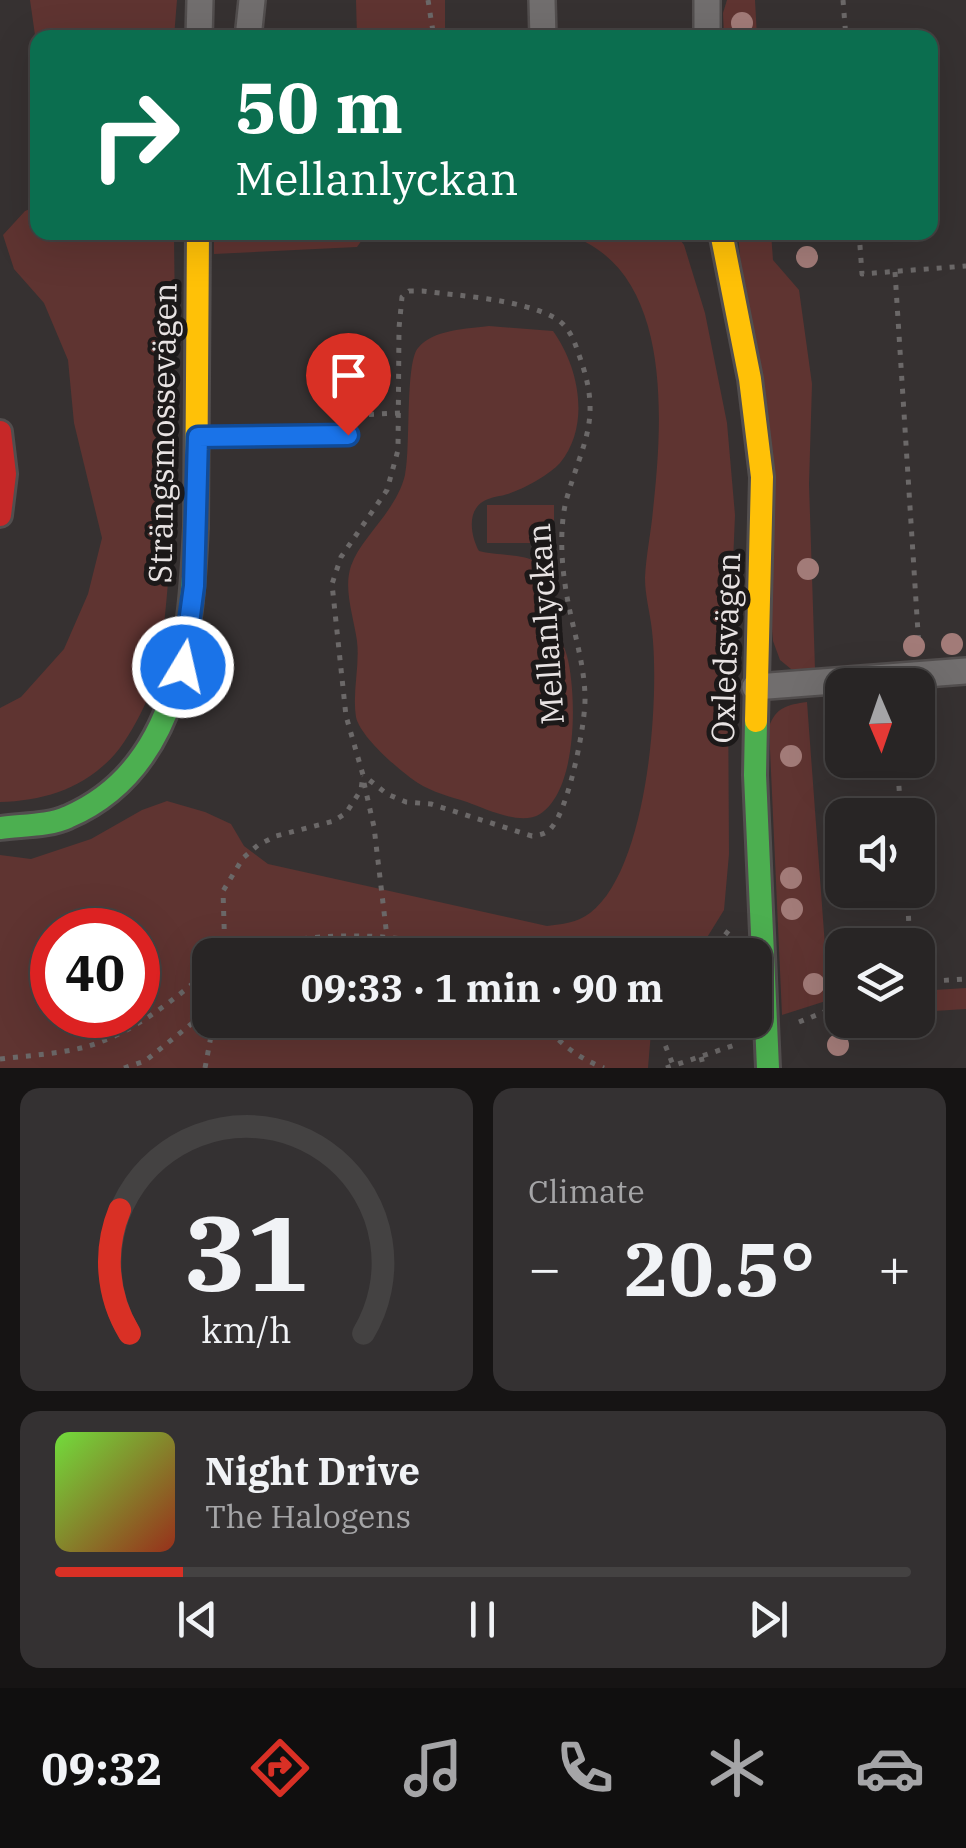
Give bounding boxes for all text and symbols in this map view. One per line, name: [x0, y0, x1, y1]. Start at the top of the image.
text: 50 m: [235, 61, 403, 152]
icon: right: [70, 70, 200, 200]
text: Mellanlyckan: [235, 149, 519, 207]
street label: Strängsmossevägen: [138, 282, 186, 584]
pin: [306, 333, 391, 436]
icon: arrive: [321, 348, 376, 403]
street label: Mellanlyckan: [517, 522, 573, 726]
street label: Oxledsvägen: [701, 552, 749, 744]
position arrow: [131, 615, 235, 719]
north arrow: [825, 668, 935, 778]
map controls: [825, 668, 935, 1038]
button: sound: [825, 798, 935, 908]
speed limit sign: 40: [30, 908, 160, 1038]
button: layers: [825, 928, 935, 1038]
text: 09:33 · 1 min · 90 m: [301, 963, 663, 1012]
text: Climate: [528, 1170, 645, 1212]
text: 31: [184, 1184, 309, 1320]
text: 20.5°: [624, 1219, 815, 1317]
text: −: [528, 1232, 561, 1303]
text: +: [878, 1232, 911, 1303]
text: km/h: [201, 1306, 292, 1353]
text: Night Drive: [205, 1446, 420, 1495]
text: The Halogens: [205, 1495, 411, 1537]
icon: previous: [170, 1592, 225, 1647]
icon: pause: [455, 1592, 510, 1647]
icon: next: [741, 1592, 796, 1647]
icon: directions: [245, 1733, 315, 1803]
icon: music: [398, 1733, 468, 1803]
icon: phone: [550, 1733, 620, 1803]
icon: climate: [702, 1733, 772, 1803]
icon: car: [855, 1733, 925, 1803]
text: 09:32: [41, 1739, 163, 1797]

